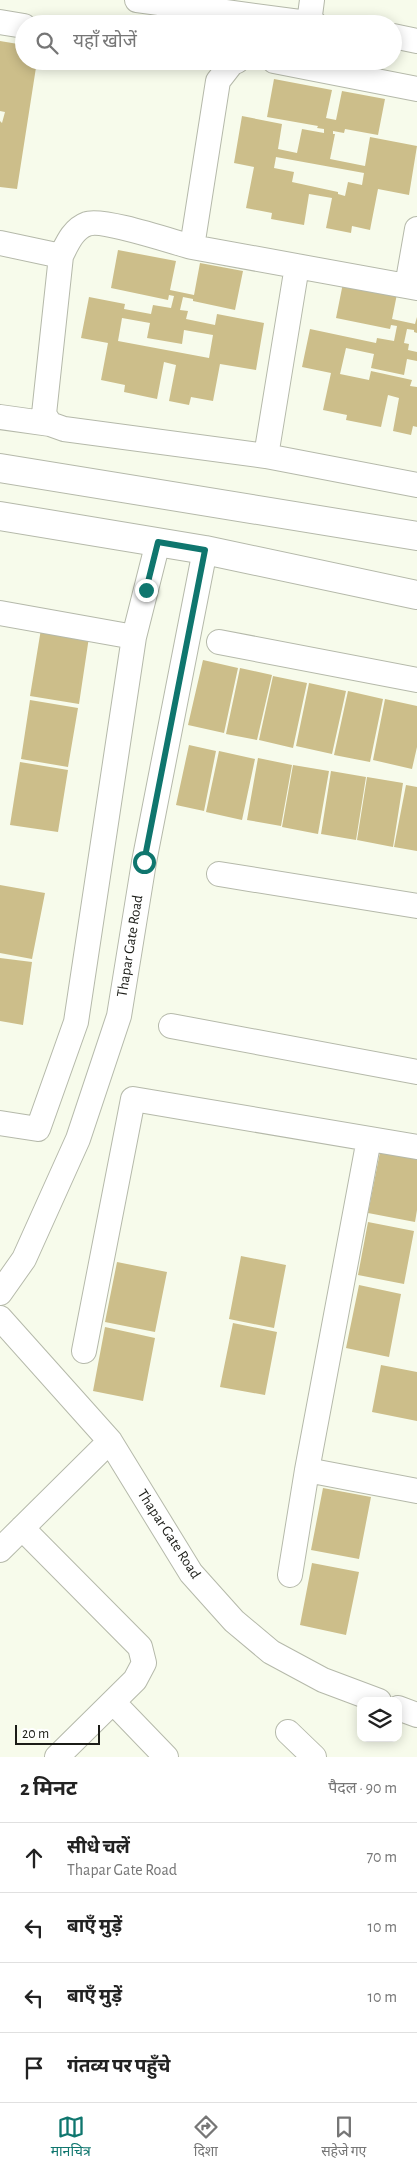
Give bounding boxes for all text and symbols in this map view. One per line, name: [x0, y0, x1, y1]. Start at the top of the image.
search box: [15, 15, 402, 70]
icon: search: [33, 29, 61, 57]
text: यहाँ खोजें: [73, 32, 137, 51]
route end: [135, 579, 158, 602]
route start: [133, 851, 156, 874]
street label: Thapar Gate Road: [115, 894, 146, 998]
street label: Thapar Gate Road: [135, 1487, 204, 1582]
map controls: [357, 1697, 402, 1742]
button: layers: [357, 1697, 402, 1742]
scale bar: [15, 1722, 100, 1745]
text: 20 m: [22, 1727, 49, 1741]
text: 2 मिनट: [20, 1778, 77, 1799]
text: पैदल · 90 m: [328, 1780, 397, 1796]
text: सीधे चलें: [67, 1838, 130, 1857]
icon: ahead: [20, 1844, 48, 1872]
text: 70 m: [366, 1849, 397, 1865]
text: Thapar Gate Road: [67, 1862, 177, 1878]
icon: left: [20, 1914, 48, 1942]
text: बाएँ मुड़ें: [67, 1917, 122, 1936]
text: 10 m: [368, 1919, 397, 1935]
icon: left: [20, 1984, 48, 2012]
text: बाएँ मुड़ें: [67, 1987, 122, 2006]
text: 10 m: [368, 1989, 397, 2005]
icon: arrive: [20, 2054, 48, 2082]
text: गंतव्य पर पहुँचे: [67, 2057, 170, 2076]
tab: मानचित्र: [51, 2113, 91, 2162]
tab: दिशा: [192, 2113, 220, 2162]
tab: सहेजे गए: [321, 2113, 366, 2162]

